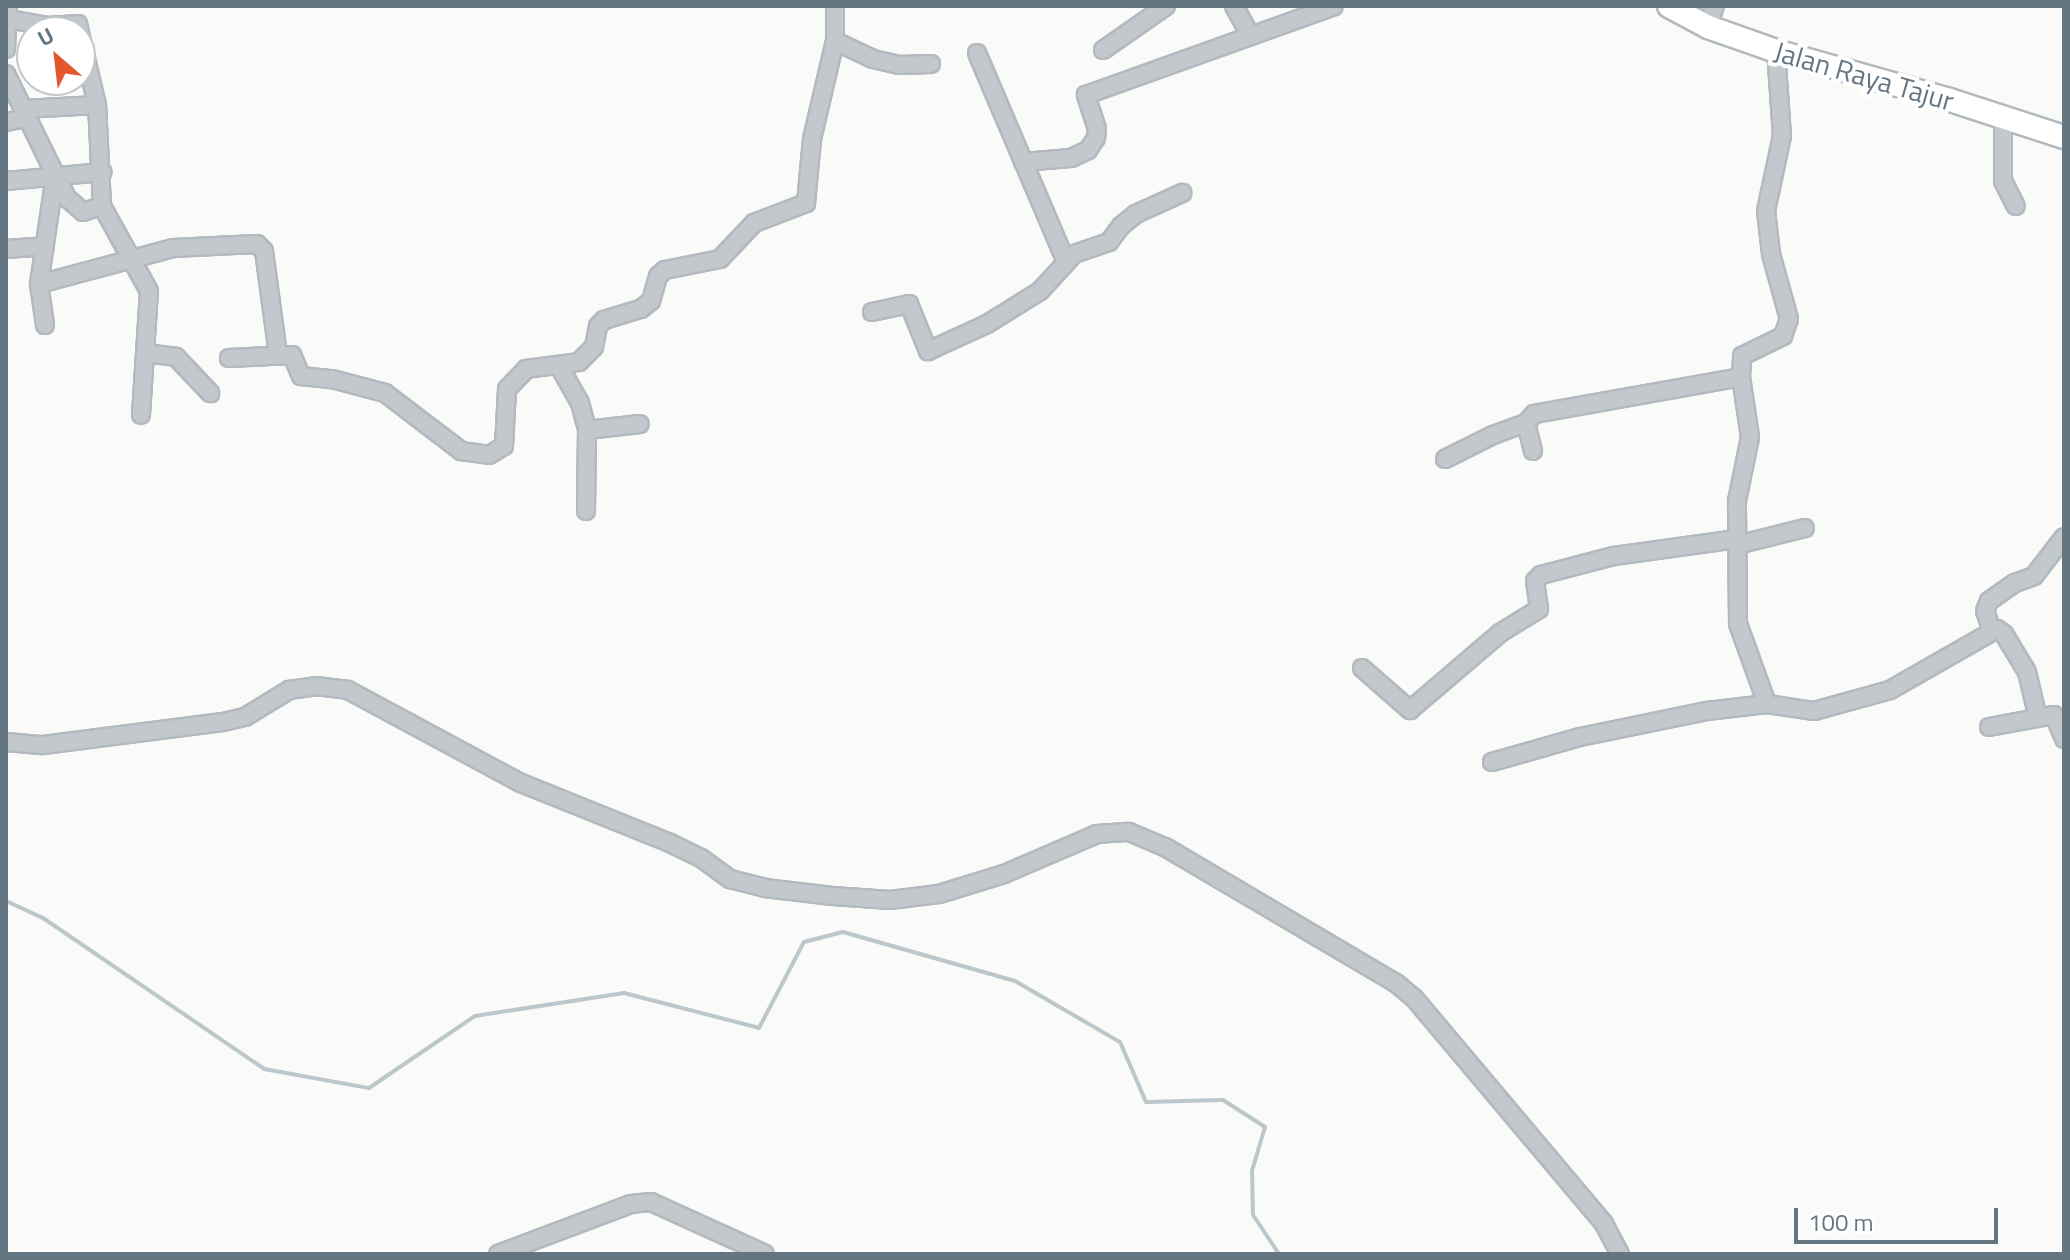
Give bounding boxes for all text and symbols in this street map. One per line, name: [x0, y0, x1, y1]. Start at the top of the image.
north arrow: [16, 16, 96, 96]
text: U: [31, 18, 60, 55]
street label: Jalan Raya Tajur: [1770, 34, 1958, 118]
scale bar: [1798, 1192, 2002, 1242]
text: 100 m: [1808, 1204, 1874, 1240]

